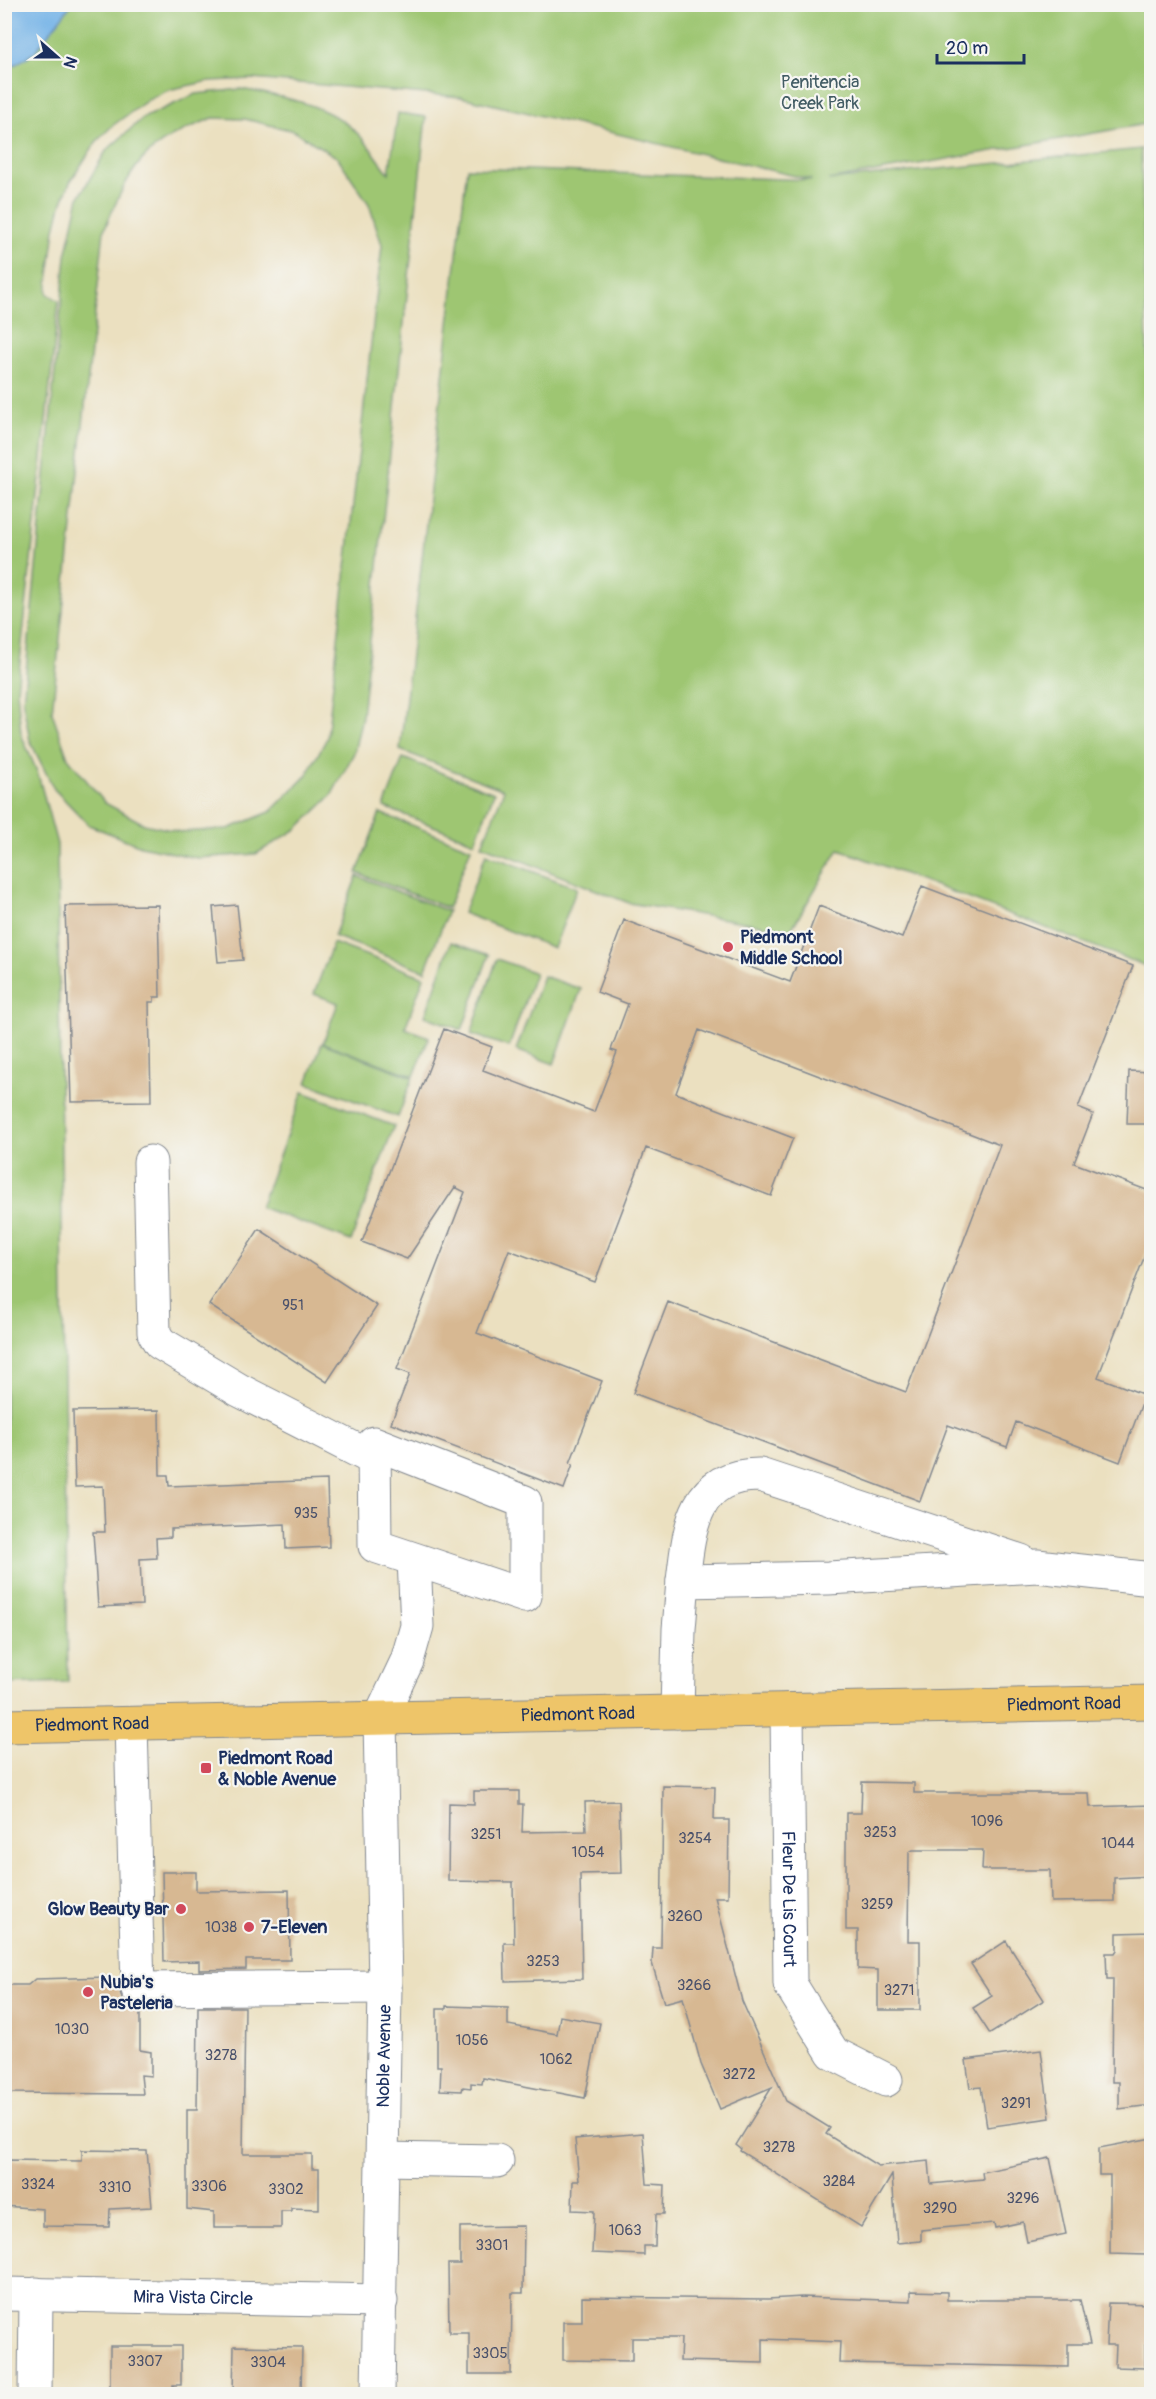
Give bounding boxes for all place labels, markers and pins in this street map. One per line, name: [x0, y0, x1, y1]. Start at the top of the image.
place label: Piedmont Middle School: [740, 926, 843, 970]
marker: Piedmont Middle School: [721, 940, 735, 954]
place label: Piedmont Road & Noble Avenue: [218, 1747, 337, 1791]
marker: Piedmont Road & Noble Avenue: [199, 1761, 213, 1775]
place label: Glow Beauty Bar: [47, 1898, 170, 1921]
marker: Glow Beauty Bar: [174, 1902, 188, 1916]
place label: 7-Eleven: [261, 1916, 328, 1939]
marker: 7-Eleven: [242, 1920, 256, 1934]
place label: Nubia's Pasteleria: [100, 1971, 174, 2015]
marker: Nubia's Pasteleria: [81, 1985, 95, 1999]

